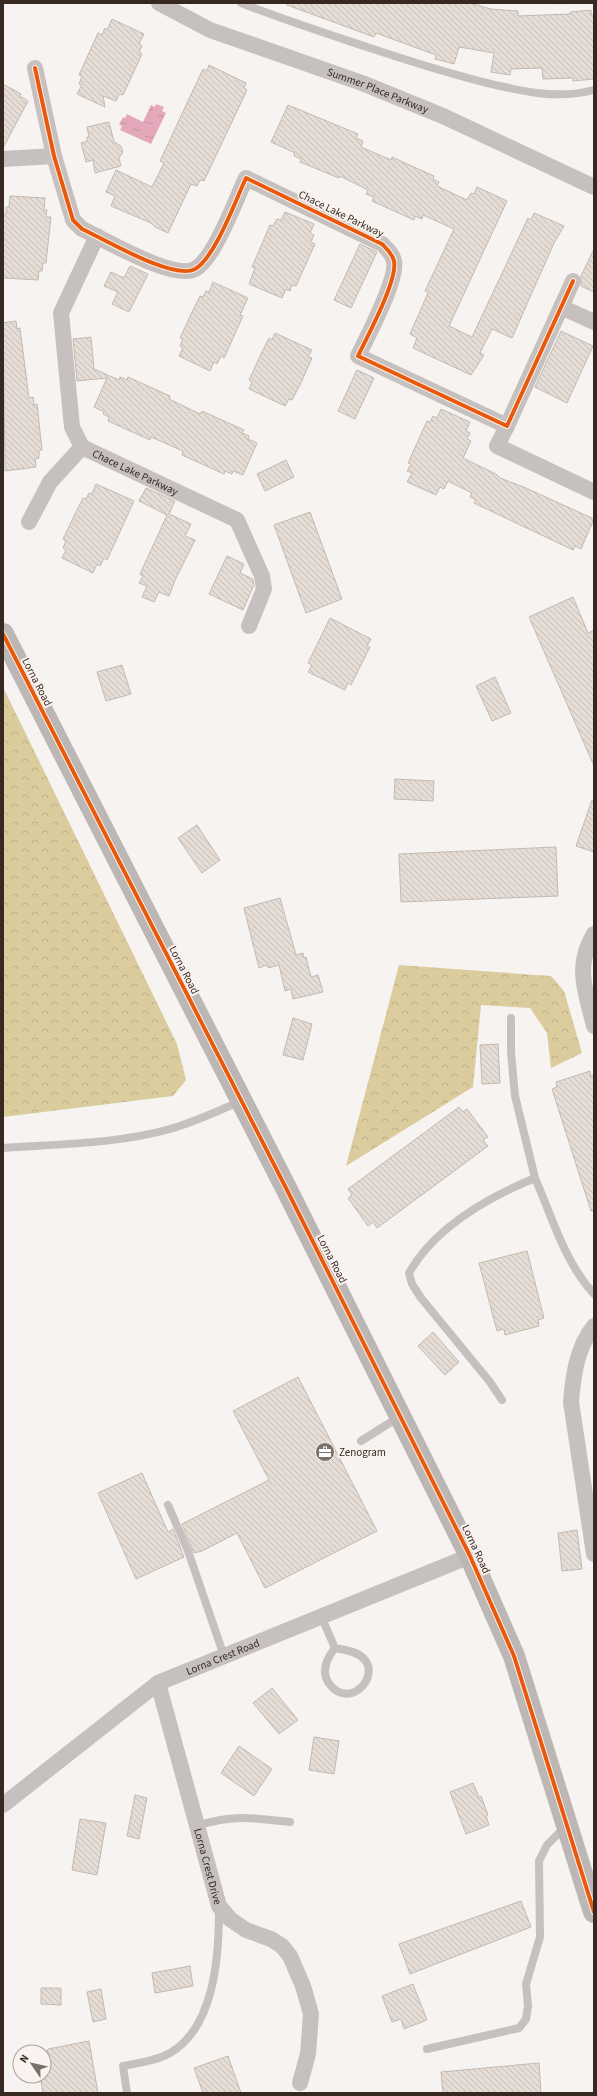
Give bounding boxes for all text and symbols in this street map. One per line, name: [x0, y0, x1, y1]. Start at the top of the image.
street label: Summer Place Parkway: [325, 64, 431, 117]
street label: Chace Lake Parkway: [296, 187, 386, 241]
street label: Chace Lake Parkway: [90, 445, 181, 499]
street label: Lorna Road: [18, 655, 56, 709]
street label: Lorna Road: [165, 943, 203, 997]
street label: Lorna Road: [313, 1232, 351, 1286]
office icon: Zenogram: [314, 1441, 336, 1463]
place label: Zenogram: [339, 1445, 386, 1460]
street label: Lorna Road: [458, 1522, 494, 1576]
street label: Lorna Crest Road: [184, 1635, 262, 1678]
street label: Lorna Crest Drive: [191, 1826, 226, 1907]
north arrow: [12, 2044, 52, 2084]
text: N: [16, 2051, 32, 2066]

